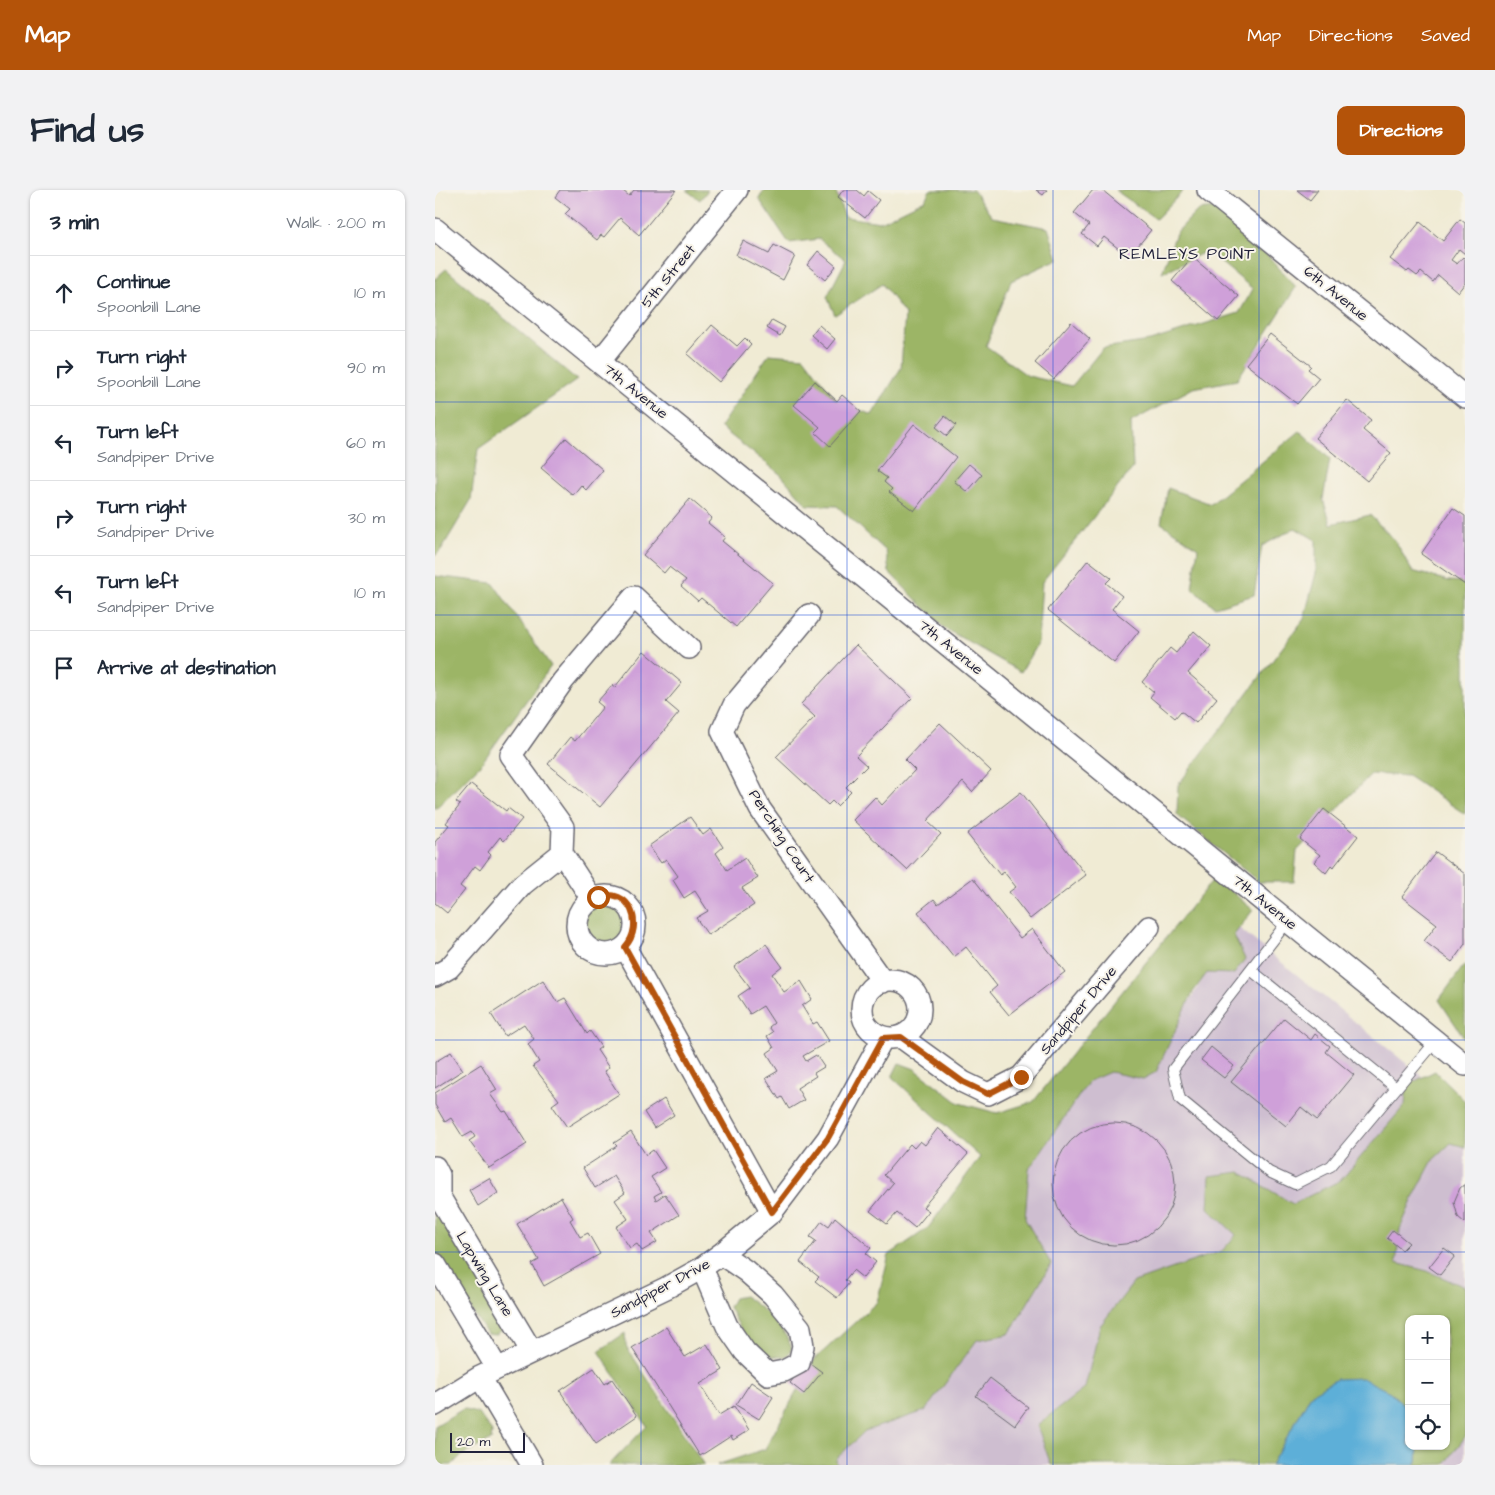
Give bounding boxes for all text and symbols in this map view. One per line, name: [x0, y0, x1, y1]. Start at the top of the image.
text: Map: [25, 18, 70, 52]
text: Map: [1247, 23, 1281, 48]
text: Directions: [1309, 23, 1393, 48]
text: Saved: [1421, 23, 1470, 48]
text: Find us: [30, 106, 144, 155]
button: Directions: [1337, 106, 1465, 155]
text: 3 min: [50, 208, 99, 237]
text: Walk · 200 m: [286, 212, 385, 234]
street label: 5th Street: [636, 240, 701, 313]
district label: REMLEYS POINT: [1119, 243, 1255, 265]
street label: 6th Avenue: [1299, 261, 1372, 326]
text: Continue: [97, 269, 171, 296]
icon: ahead: [50, 279, 78, 307]
text: 10 m: [354, 282, 385, 304]
text: Spoonbill Lane: [97, 296, 201, 318]
text: Turn right: [97, 344, 186, 371]
icon: right: [50, 354, 78, 382]
text: 90 m: [347, 357, 385, 379]
street label: 7th Avenue: [599, 359, 672, 424]
text: Spoonbill Lane: [97, 371, 201, 393]
text: Turn left: [97, 419, 178, 446]
icon: left: [50, 429, 78, 457]
text: 60 m: [346, 432, 385, 454]
text: Sandpiper Drive: [97, 446, 214, 468]
text: Turn right: [97, 494, 186, 521]
icon: right: [50, 504, 78, 532]
text: 30 m: [348, 507, 385, 529]
text: Sandpiper Drive: [97, 521, 214, 543]
text: Turn left: [97, 569, 178, 596]
icon: left: [50, 579, 78, 607]
text: 10 m: [354, 582, 385, 604]
text: Sandpiper Drive: [97, 596, 214, 618]
street label: 7th Avenue: [914, 615, 987, 680]
icon: arrive: [50, 654, 78, 682]
text: Arrive at destination: [97, 655, 276, 682]
street label: Perching Court: [743, 786, 820, 888]
street label: 7th Avenue: [1228, 870, 1301, 935]
route start: [587, 886, 610, 909]
street label: Sandpiper Drive: [1035, 961, 1122, 1059]
route end: [1010, 1066, 1033, 1089]
street label: Lapwing Lane: [450, 1228, 518, 1321]
street label: Sandpiper Drive: [607, 1253, 714, 1324]
map controls: [1405, 1315, 1450, 1450]
button: +: [1405, 1315, 1450, 1360]
button: −: [1405, 1360, 1450, 1405]
button: locate: [1405, 1405, 1450, 1450]
scale bar: [450, 1430, 525, 1453]
text: 20 m: [457, 1432, 490, 1452]

